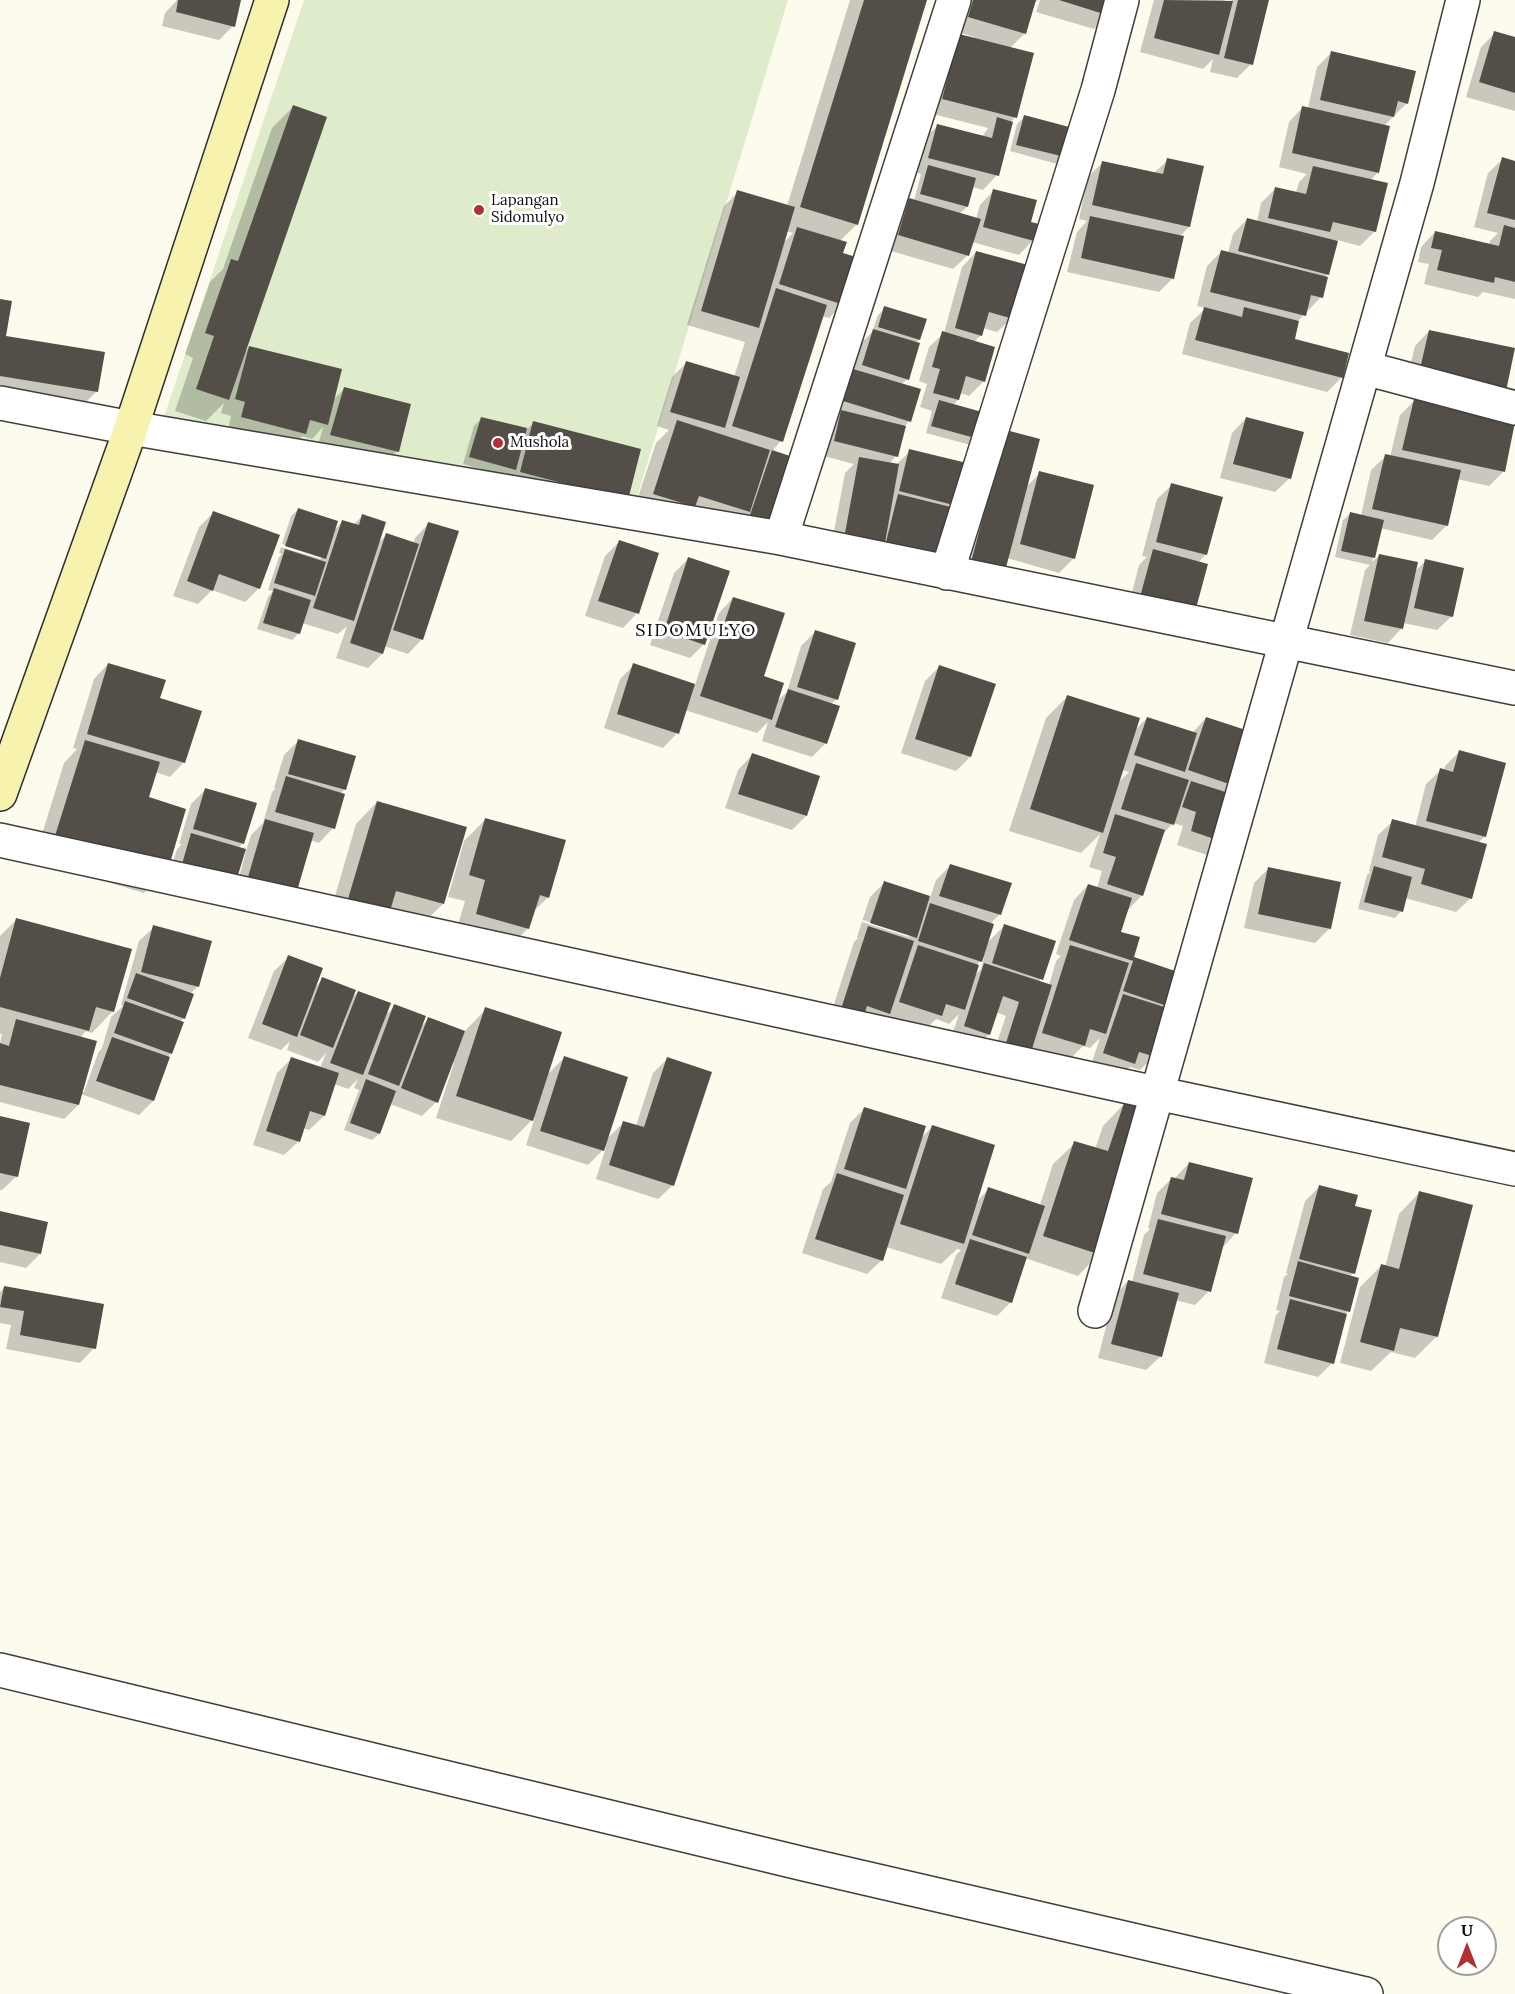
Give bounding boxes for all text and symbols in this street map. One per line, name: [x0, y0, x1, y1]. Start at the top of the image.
place label: Lapangan Sidomulyo: [491, 192, 564, 227]
marker: Lapangan Sidomulyo: [472, 203, 486, 217]
place label: Mushola: [510, 434, 569, 452]
marker: Mushola: [491, 436, 505, 450]
district label: SIDOMULYO: [635, 620, 757, 642]
north arrow: [1437, 1916, 1497, 1976]
text: U: [1461, 1920, 1473, 1940]

